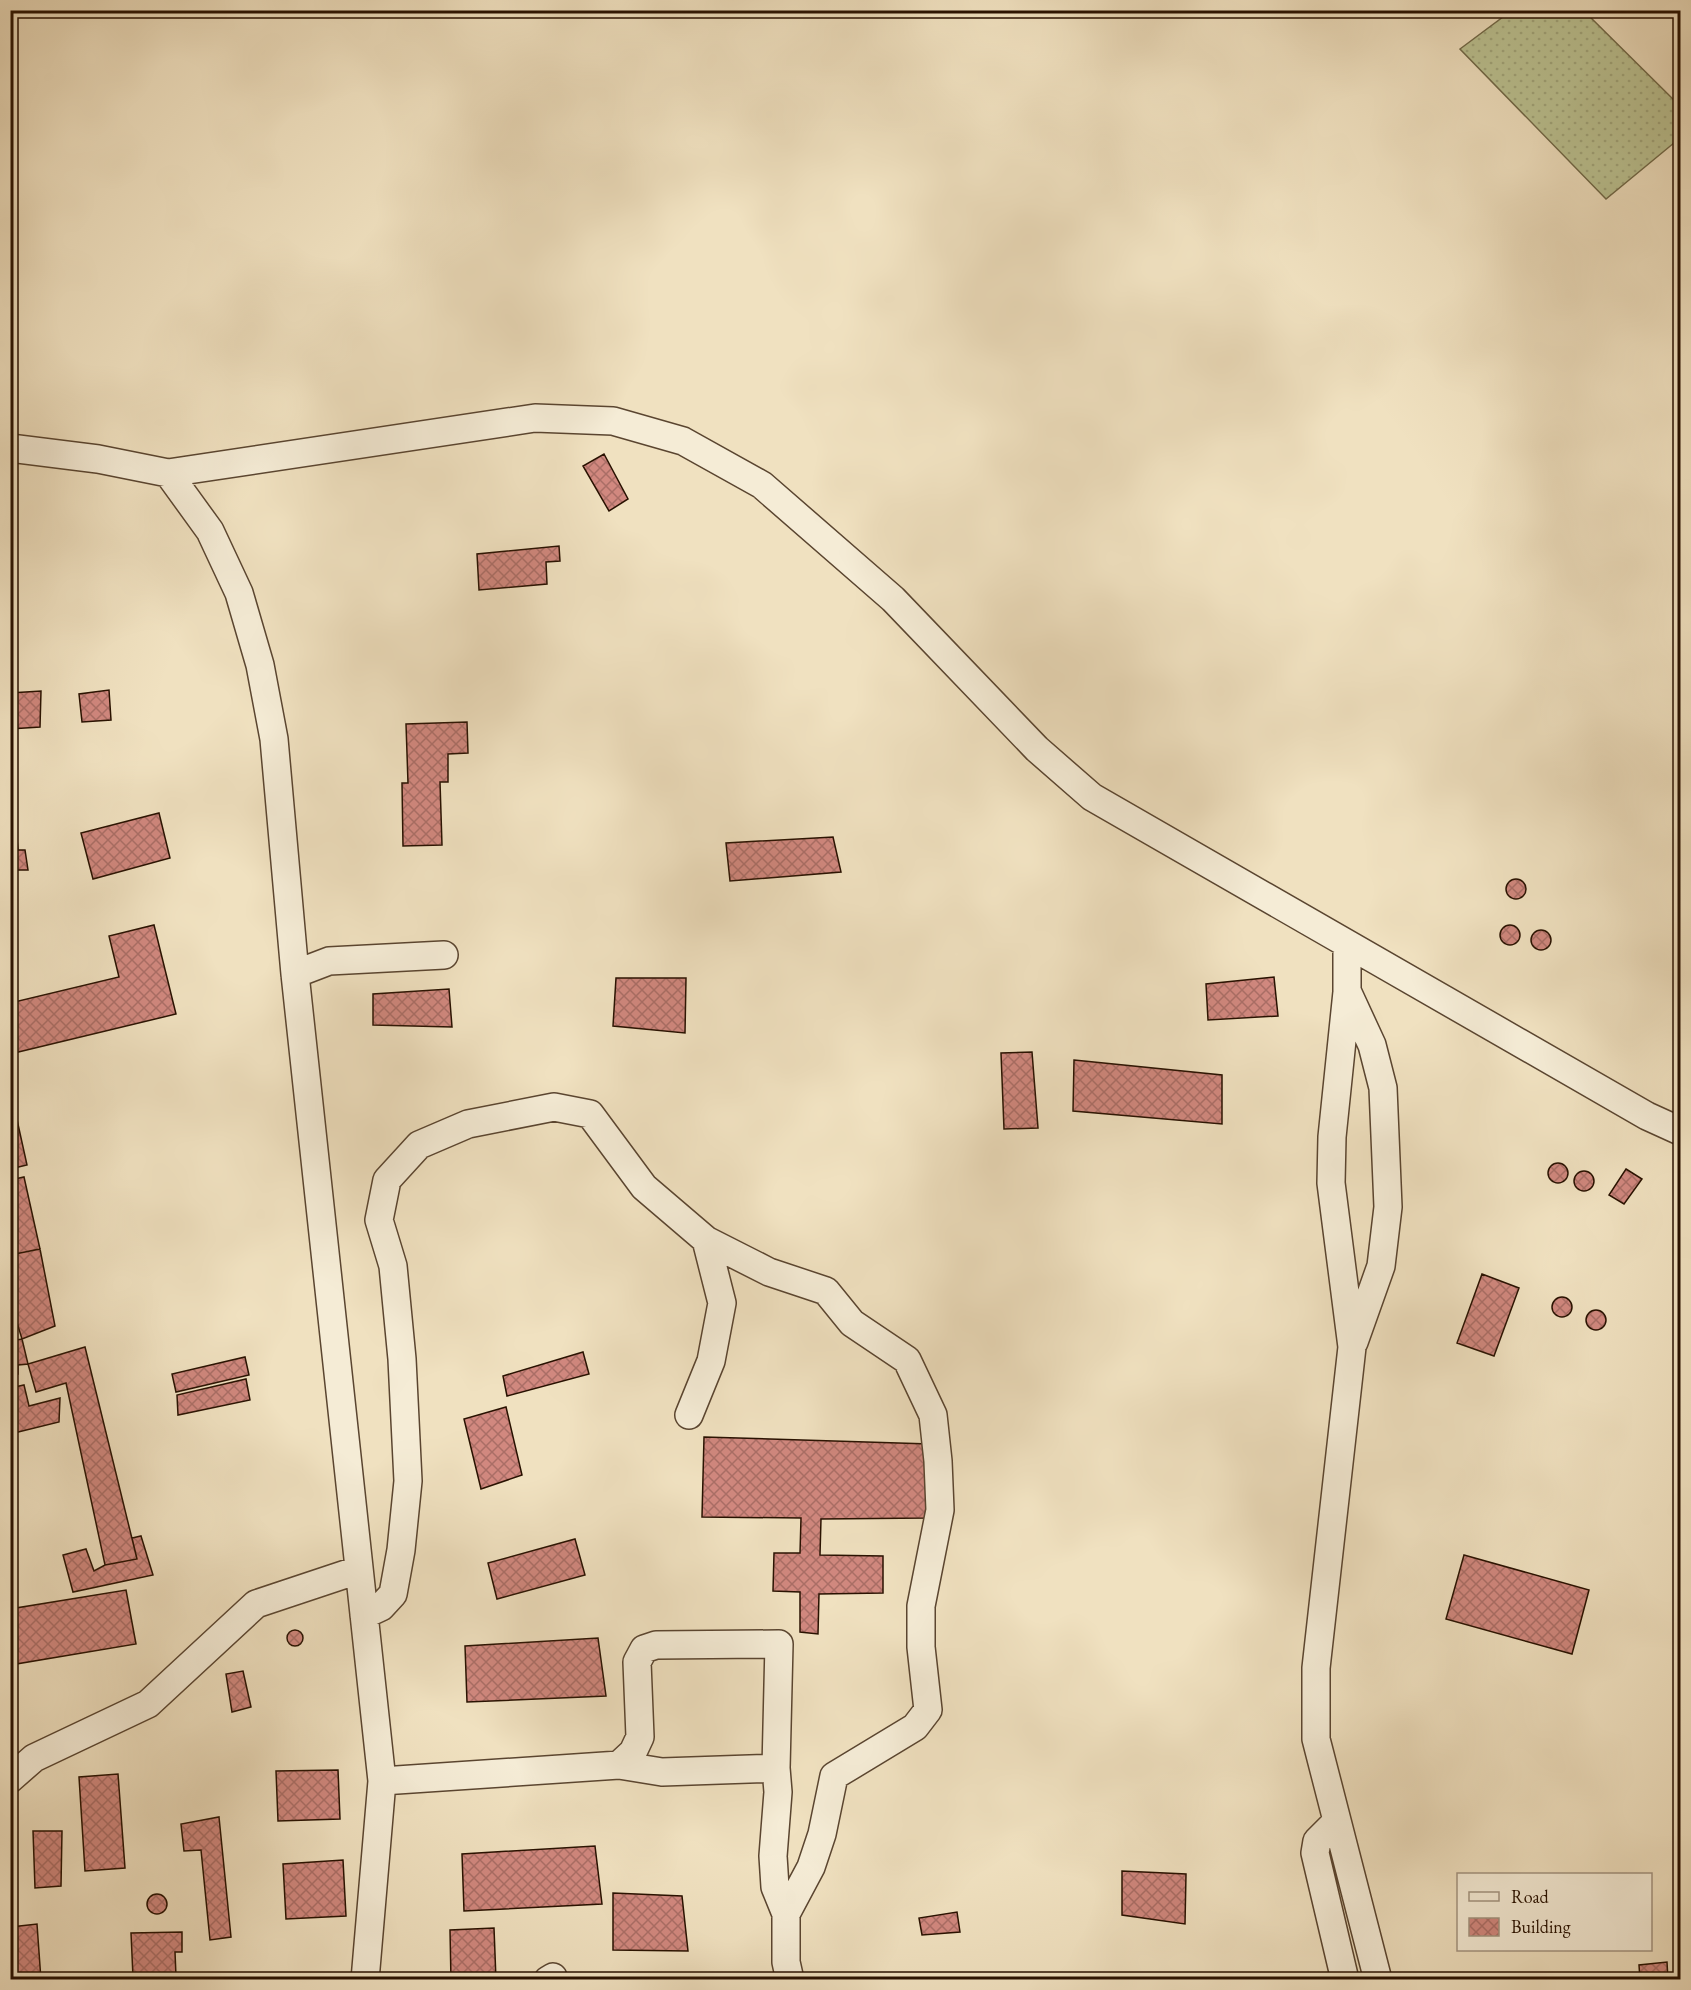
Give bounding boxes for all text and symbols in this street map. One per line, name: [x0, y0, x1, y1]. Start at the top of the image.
legend: [1457, 1873, 1652, 1951]
text: Road: [1511, 1885, 1550, 1908]
text: Building: [1511, 1915, 1571, 1938]

